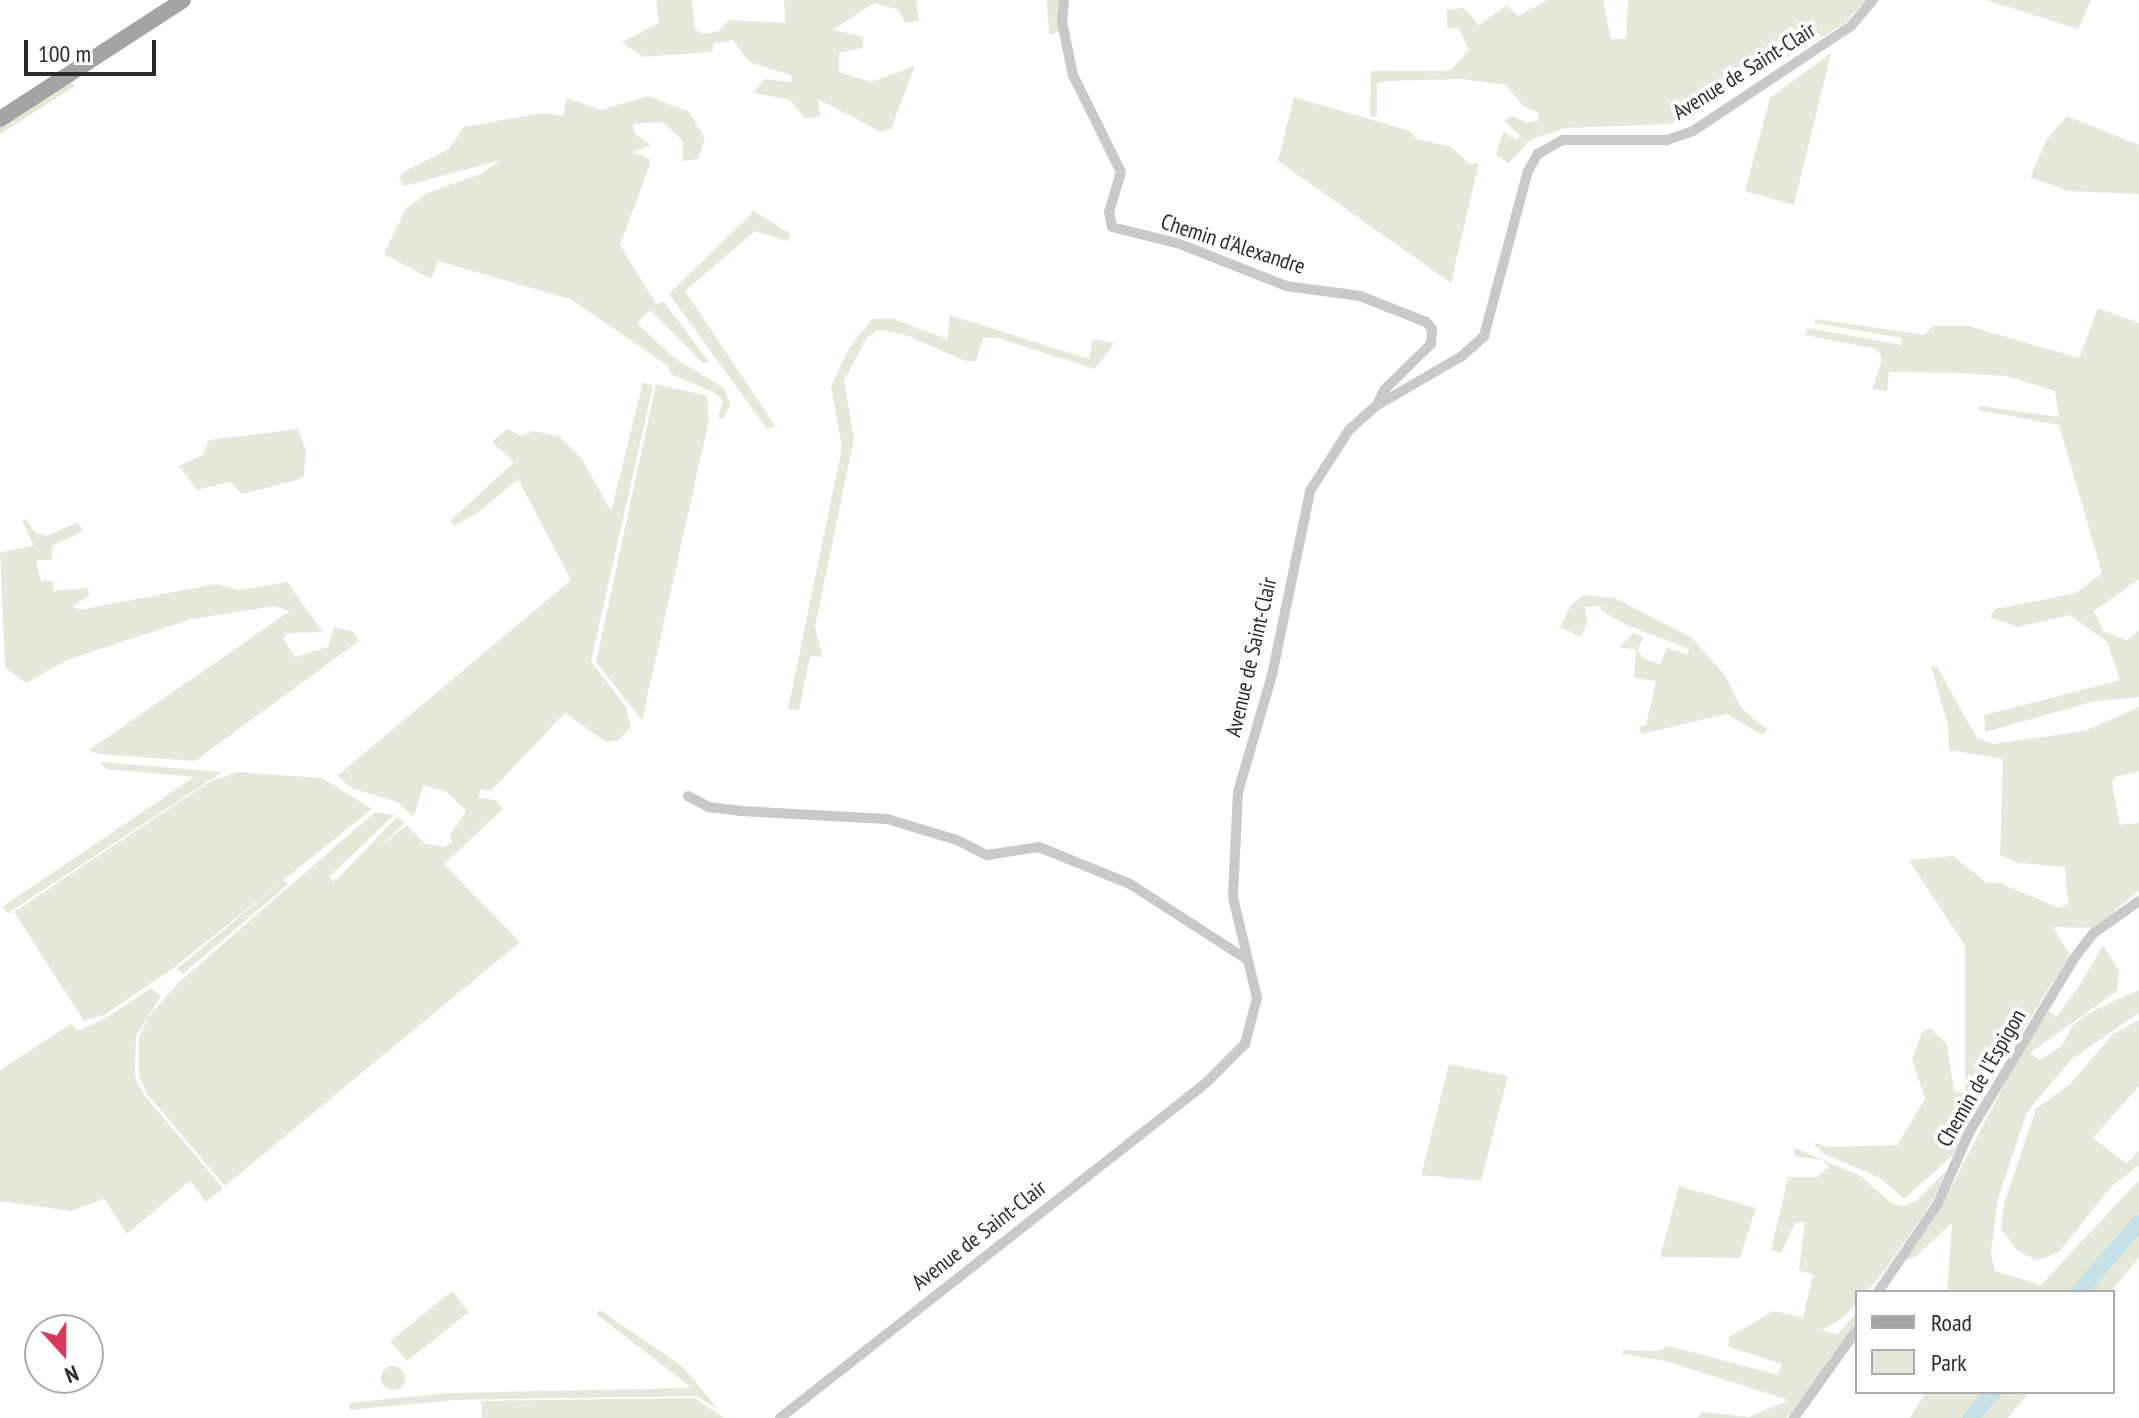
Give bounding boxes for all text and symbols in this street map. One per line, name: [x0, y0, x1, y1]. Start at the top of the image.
street label: Avenue de Saint-Clair: [1668, 17, 1820, 125]
scale bar: [28, 24, 160, 74]
text: 100 m: [38, 38, 91, 69]
street label: Chemin d'Alexandre: [1158, 208, 1308, 280]
street label: Avenue de Saint-Clair: [1220, 575, 1282, 739]
street label: Chemin de l'Espigon: [1931, 1004, 2031, 1152]
street label: Avenue de Saint-Clair: [907, 1174, 1051, 1296]
legend: [1855, 1290, 2115, 1394]
text: Road: [1931, 1307, 1972, 1338]
north arrow: [24, 1314, 104, 1394]
text: Park: [1931, 1347, 1967, 1378]
text: N: [61, 1359, 82, 1390]

